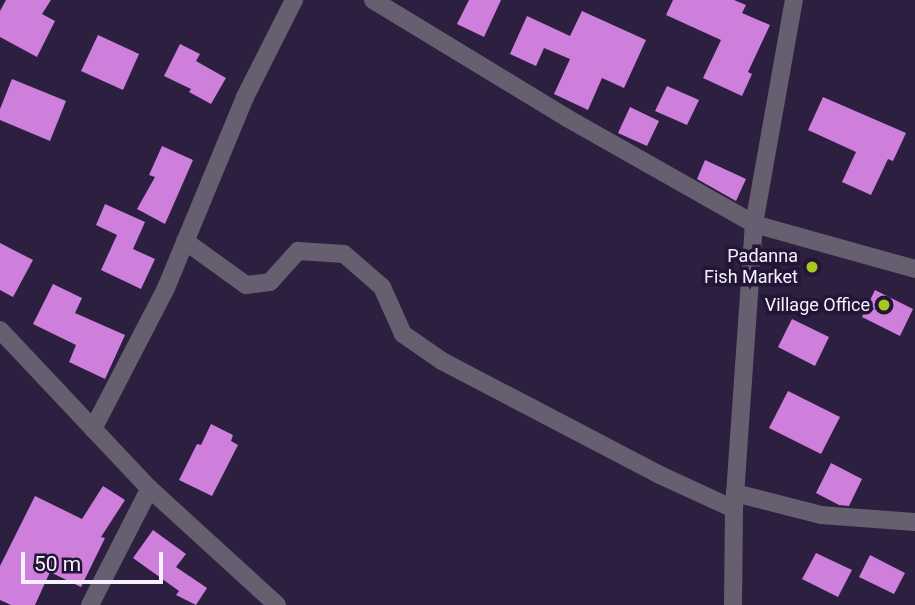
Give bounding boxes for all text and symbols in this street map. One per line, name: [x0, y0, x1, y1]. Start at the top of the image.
place label: Padanna Fish Market: [704, 246, 798, 288]
marker: Padanna Fish Market: [804, 259, 820, 275]
place label: Village Office: [765, 294, 870, 316]
marker: Village Office: [876, 297, 892, 313]
scale bar: [24, 538, 166, 582]
text: 50 m: [34, 552, 81, 576]

